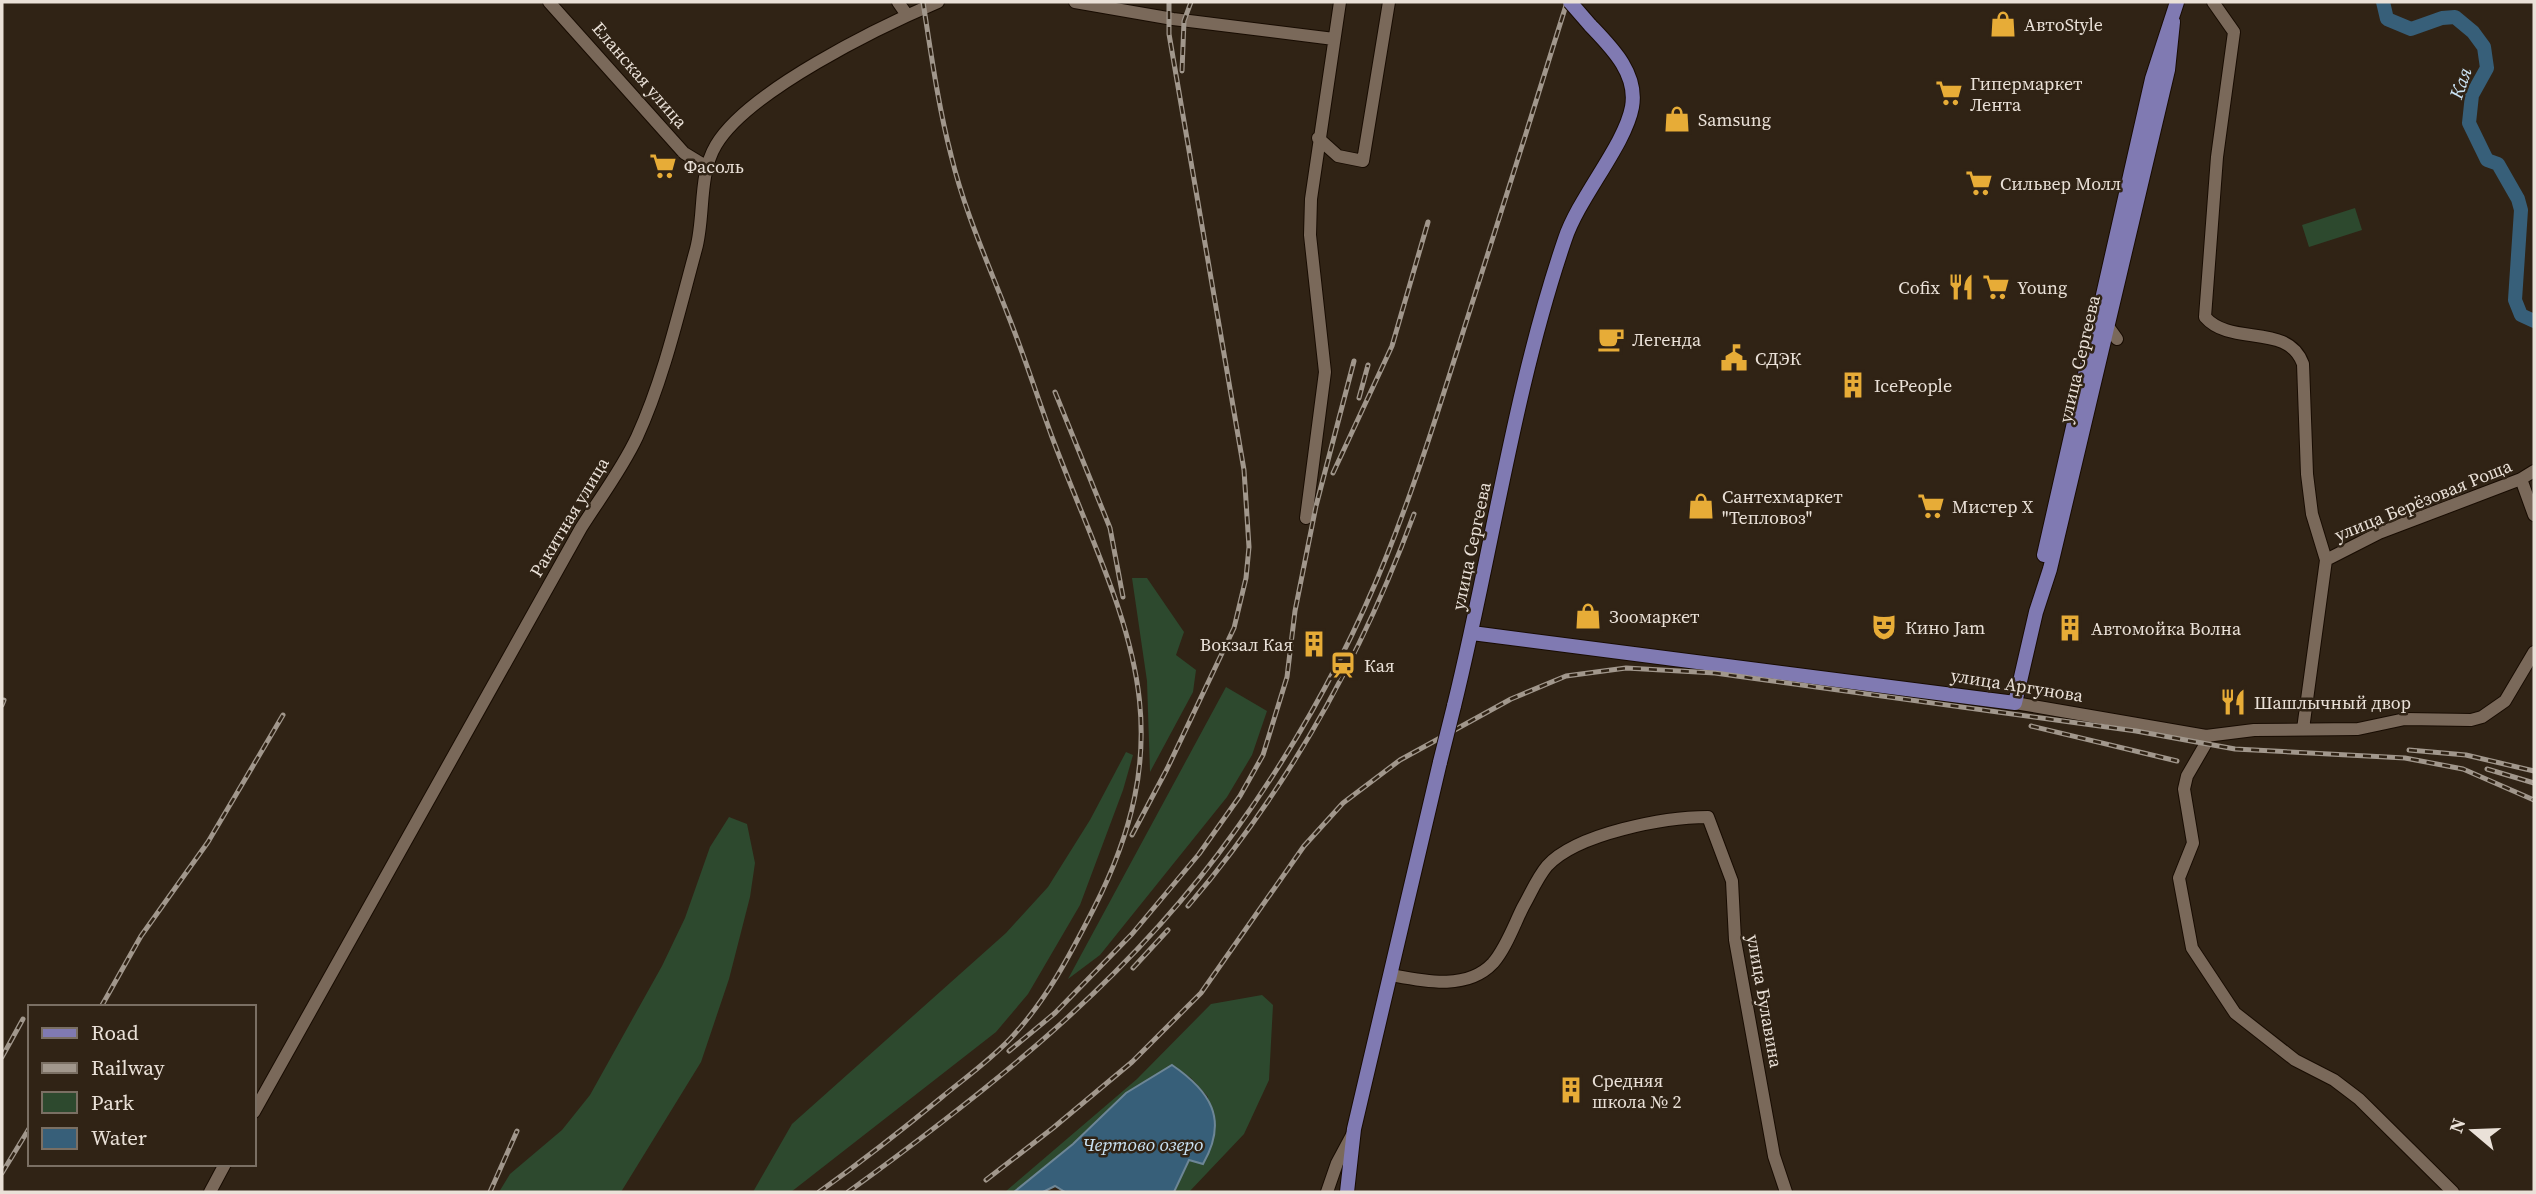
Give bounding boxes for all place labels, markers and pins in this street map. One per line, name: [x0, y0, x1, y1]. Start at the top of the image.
shop icon: АвтоStyle: [1988, 9, 2018, 39]
place label: АвтоStyle: [2024, 12, 2103, 37]
place label: Гипермаркет Лента: [1970, 71, 2083, 117]
supermarket icon: Гипермаркет Лента: [1934, 78, 1964, 108]
shop icon: Samsung: [1662, 104, 1692, 134]
place label: Samsung: [1698, 107, 1771, 132]
supermarket icon: Фасоль: [648, 151, 678, 181]
place label: Фасоль: [684, 154, 744, 179]
supermarket icon: Сильвер Молл: [1964, 168, 1994, 198]
place label: Сильвер Молл: [2000, 171, 2121, 196]
restaurant icon: Cofix: [1946, 272, 1976, 302]
supermarket icon: Young: [1981, 272, 2011, 302]
place label: Cofix: [1898, 275, 1941, 300]
place label: Young: [2017, 275, 2067, 300]
cafe icon: Легенда: [1596, 324, 1626, 354]
place label: Легенда: [1632, 327, 1702, 352]
public building icon: СДЭК: [1719, 343, 1749, 373]
place label: СДЭК: [1755, 346, 1801, 371]
building icon: IcePeople: [1838, 370, 1868, 400]
place label: IcePeople: [1874, 373, 1952, 398]
place label: Сантехмаркет "Тепловоз": [1722, 484, 1843, 530]
shop icon: Сантехмаркет "Тепловоз": [1686, 491, 1716, 521]
supermarket icon: Мистер Х: [1916, 491, 1946, 521]
place label: Мистер Х: [1952, 494, 2034, 519]
shop icon: Зоомаркет: [1573, 601, 1603, 631]
place label: Зоомаркет: [1609, 604, 1700, 629]
theatre icon: Кино Jam: [1869, 612, 1899, 642]
building icon: Автомойка Волна: [2055, 613, 2085, 643]
place label: Кино Jam: [1905, 615, 1985, 640]
place label: Автомойка Волна: [2091, 616, 2242, 641]
building icon: Вокзал Кая: [1299, 629, 1329, 659]
place label: Вокзал Кая: [1200, 632, 1293, 657]
station icon: Кая: [1328, 650, 1358, 680]
place label: Кая: [1364, 653, 1395, 678]
restaurant icon: Шашлычный двор: [2218, 687, 2248, 717]
place label: Шашлычный двор: [2254, 690, 2411, 715]
place label: Средняя школа № 2: [1592, 1068, 1682, 1114]
building icon: Средняя школа № 2: [1556, 1075, 1586, 1105]

